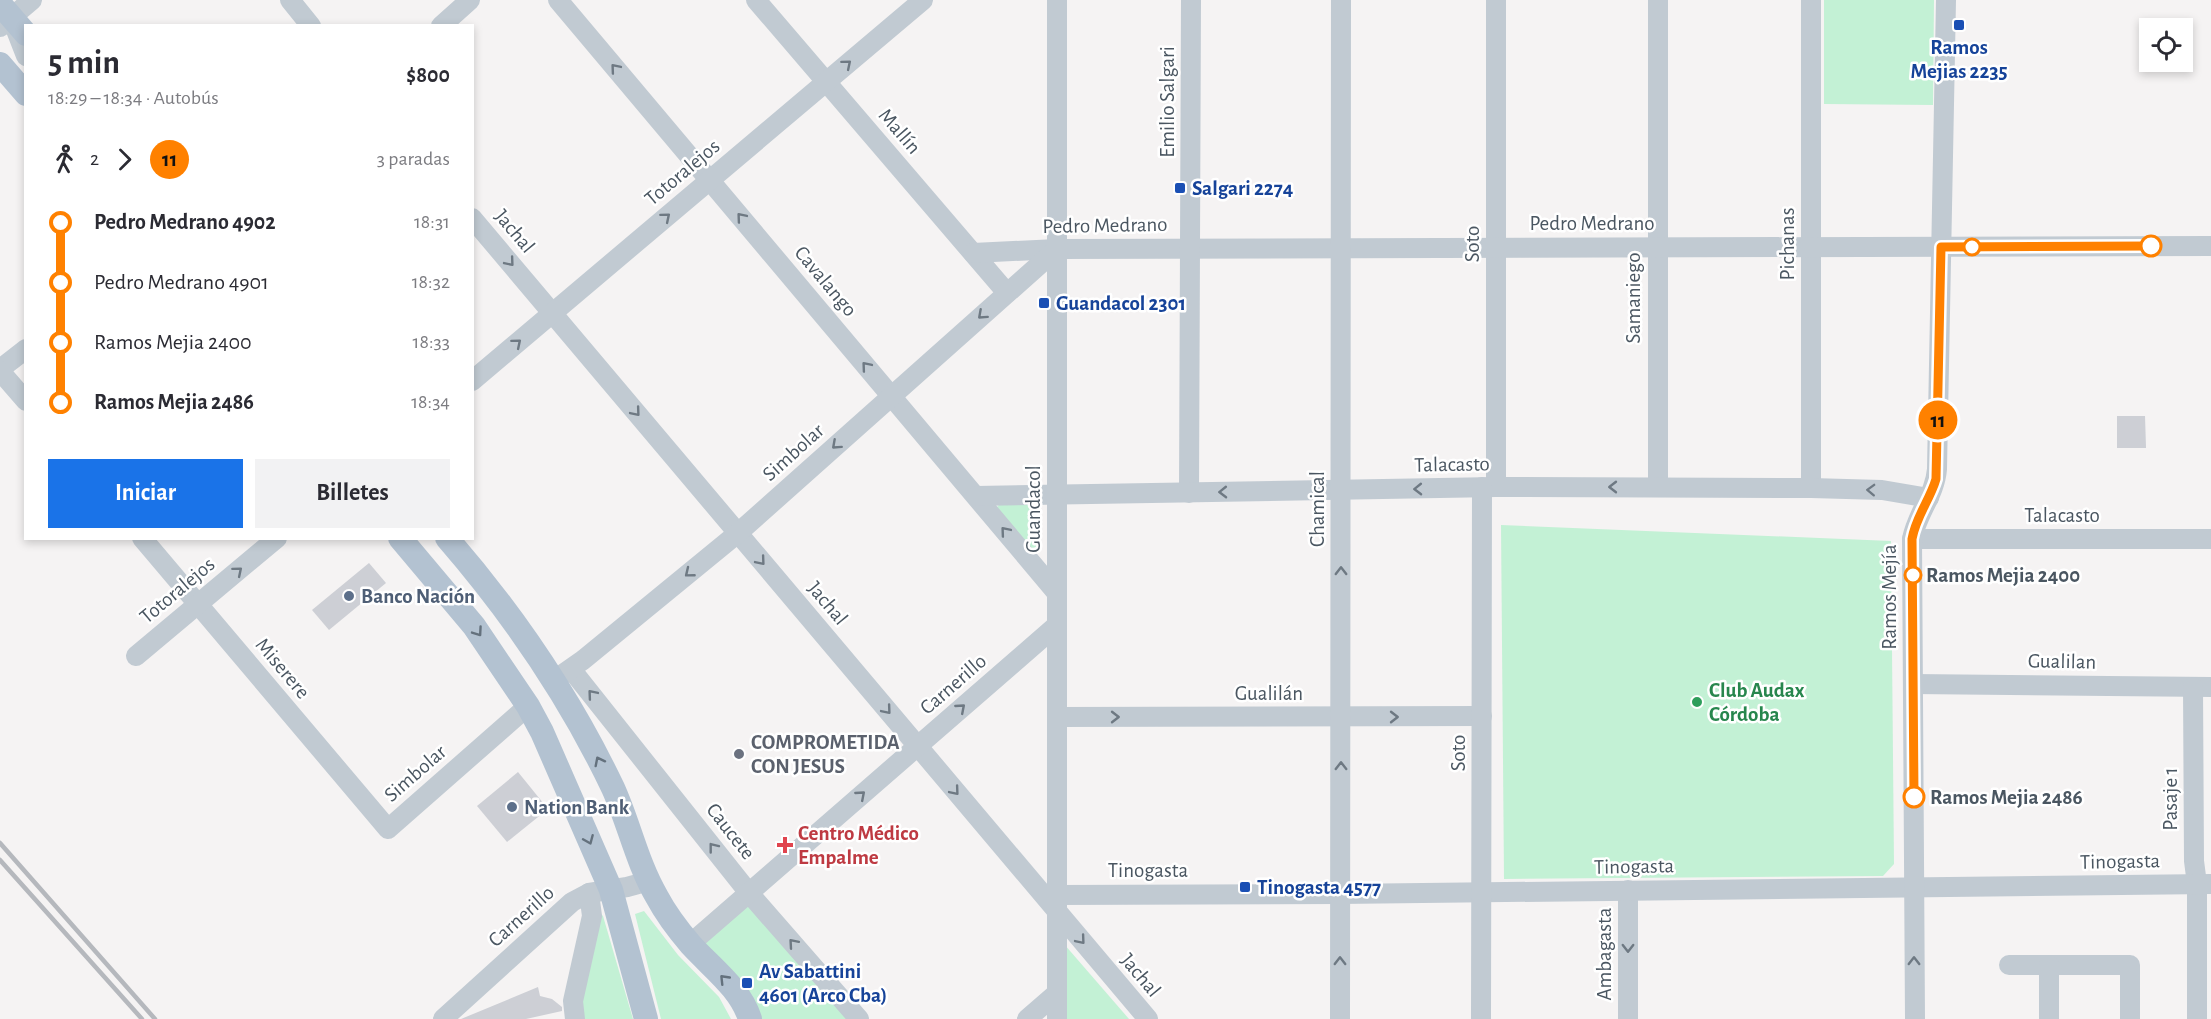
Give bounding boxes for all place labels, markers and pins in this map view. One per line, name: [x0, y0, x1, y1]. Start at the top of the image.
marker: Ramos Mejias 2235: [1952, 18, 1966, 32]
place label: Ramos Mejias 2235: [1910, 37, 2008, 82]
place label: Salgari 2274: [1192, 178, 1293, 199]
marker: Salgari 2274: [1173, 181, 1187, 195]
unlabelled marker: [2140, 235, 2162, 257]
unlabelled marker: [1963, 238, 1981, 256]
place label: Guandacol 2301: [1056, 293, 1186, 314]
marker: Guandacol 2301: [1037, 296, 1051, 310]
place label: Ramos Mejia 2400: [1926, 565, 2080, 586]
marker: Ramos Mejia 2400: [1904, 566, 1922, 584]
place label: Banco Nación: [361, 586, 475, 607]
marker: Banco Nación: [342, 589, 356, 603]
place label: Club Audax Córdoba: [1709, 680, 1805, 725]
marker: Club Audax Córdoba: [1690, 695, 1704, 709]
place label: COMPROMETIDA CON JESUS: [751, 732, 900, 777]
marker: COMPROMETIDA CON JESUS: [732, 747, 746, 761]
marker: Ramos Mejia 2486: [1903, 786, 1925, 808]
place label: Ramos Mejia 2486: [1930, 787, 2083, 808]
place label: Nation Bank: [524, 797, 630, 818]
marker: Nation Bank: [505, 800, 519, 814]
place label: Centro Médico Empalme: [798, 823, 919, 868]
marker: Centro Médico Empalme: [776, 836, 794, 854]
place label: Tinogasta 4577: [1257, 877, 1381, 898]
marker: Tinogasta 4577: [1238, 880, 1252, 894]
place label: Av Sabattini 4601 (Arco Cba): [759, 961, 887, 1006]
marker: Av Sabattini 4601 (Arco Cba): [740, 976, 754, 990]

